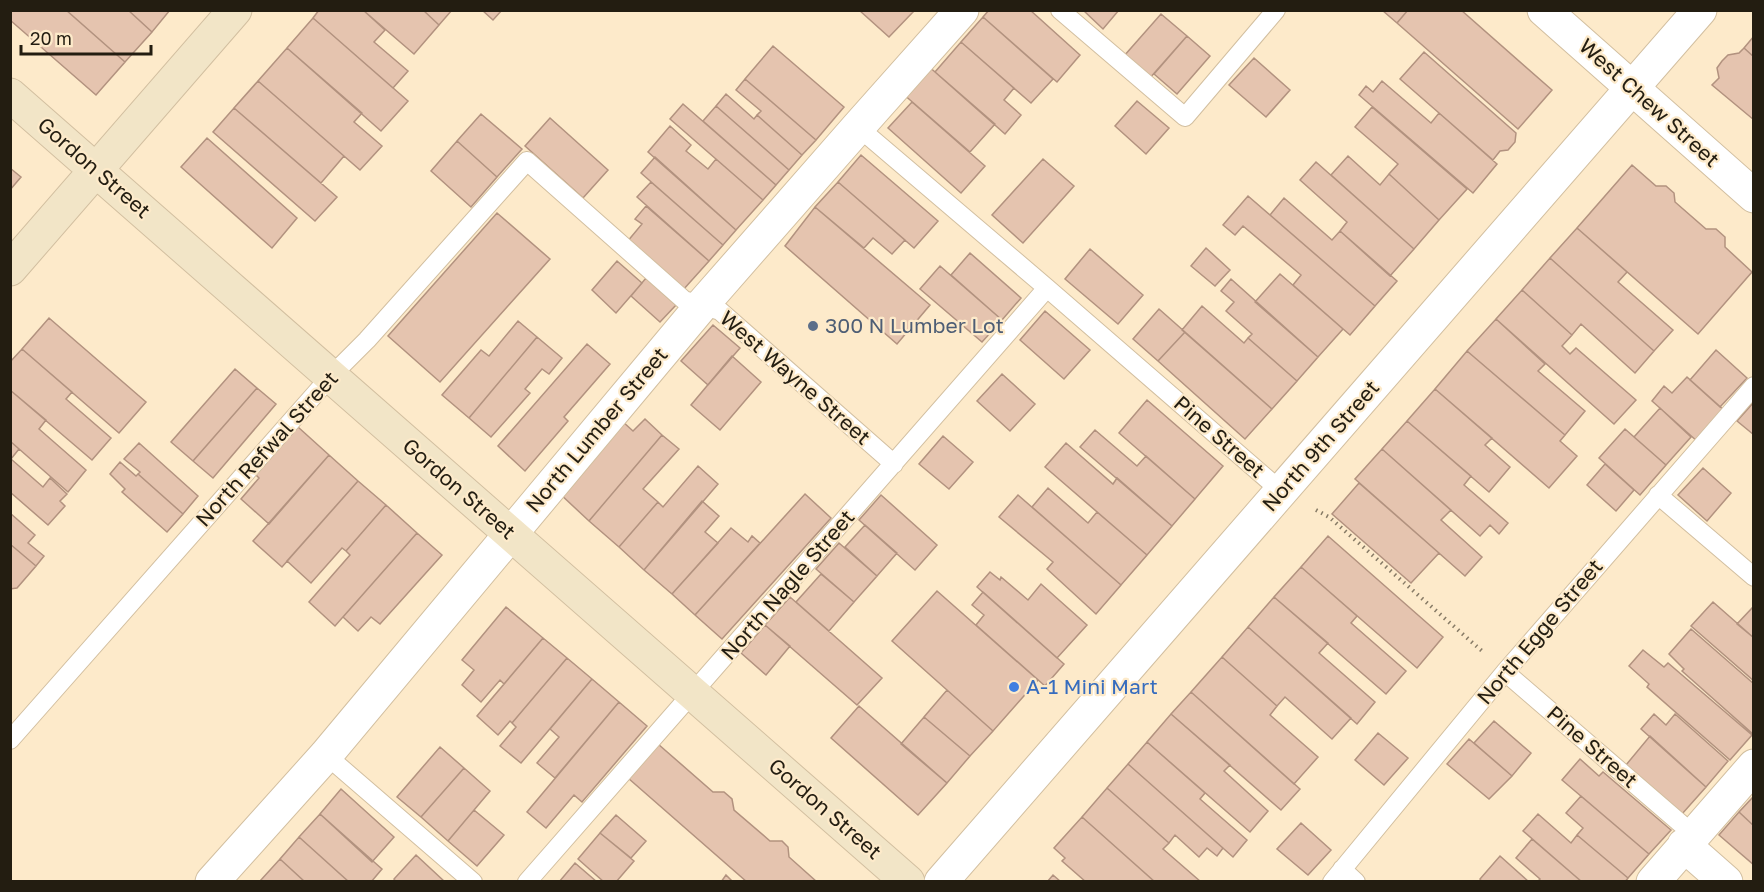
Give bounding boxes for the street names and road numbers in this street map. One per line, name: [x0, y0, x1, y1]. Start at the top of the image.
street label: West Chew Street: [1574, 32, 1725, 172]
street label: Gordon Street: [33, 111, 156, 223]
street label: West Wayne Street: [715, 305, 876, 450]
street label: North Lumber Street: [520, 342, 673, 517]
street label: North Refwal Street: [190, 365, 343, 532]
street label: North 9th Street: [1256, 374, 1384, 516]
street label: Pine Street: [1169, 390, 1270, 483]
street label: Gordon Street: [398, 432, 521, 544]
street label: North Nagle Street: [715, 504, 860, 665]
street label: North Egge Street: [1471, 553, 1608, 709]
street label: Pine Street: [1542, 700, 1643, 793]
street label: Gordon Street: [764, 752, 887, 864]

